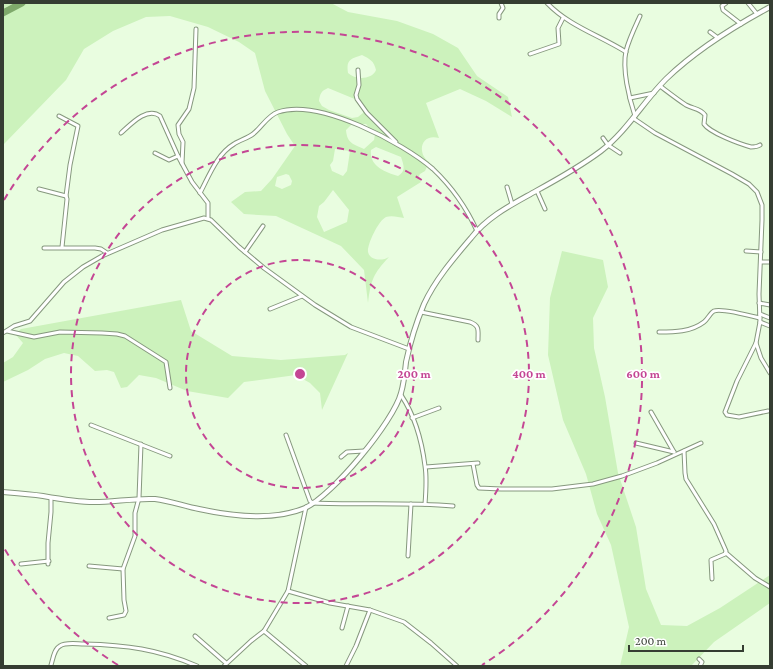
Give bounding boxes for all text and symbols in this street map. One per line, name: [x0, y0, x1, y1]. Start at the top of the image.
centre of rings: [293, 367, 307, 381]
text: 200 m: [397, 367, 431, 381]
text: 400 m: [512, 367, 547, 381]
text: 600 m: [626, 367, 661, 381]
scale bar: [629, 627, 743, 653]
text: 200 m: [635, 634, 667, 648]

